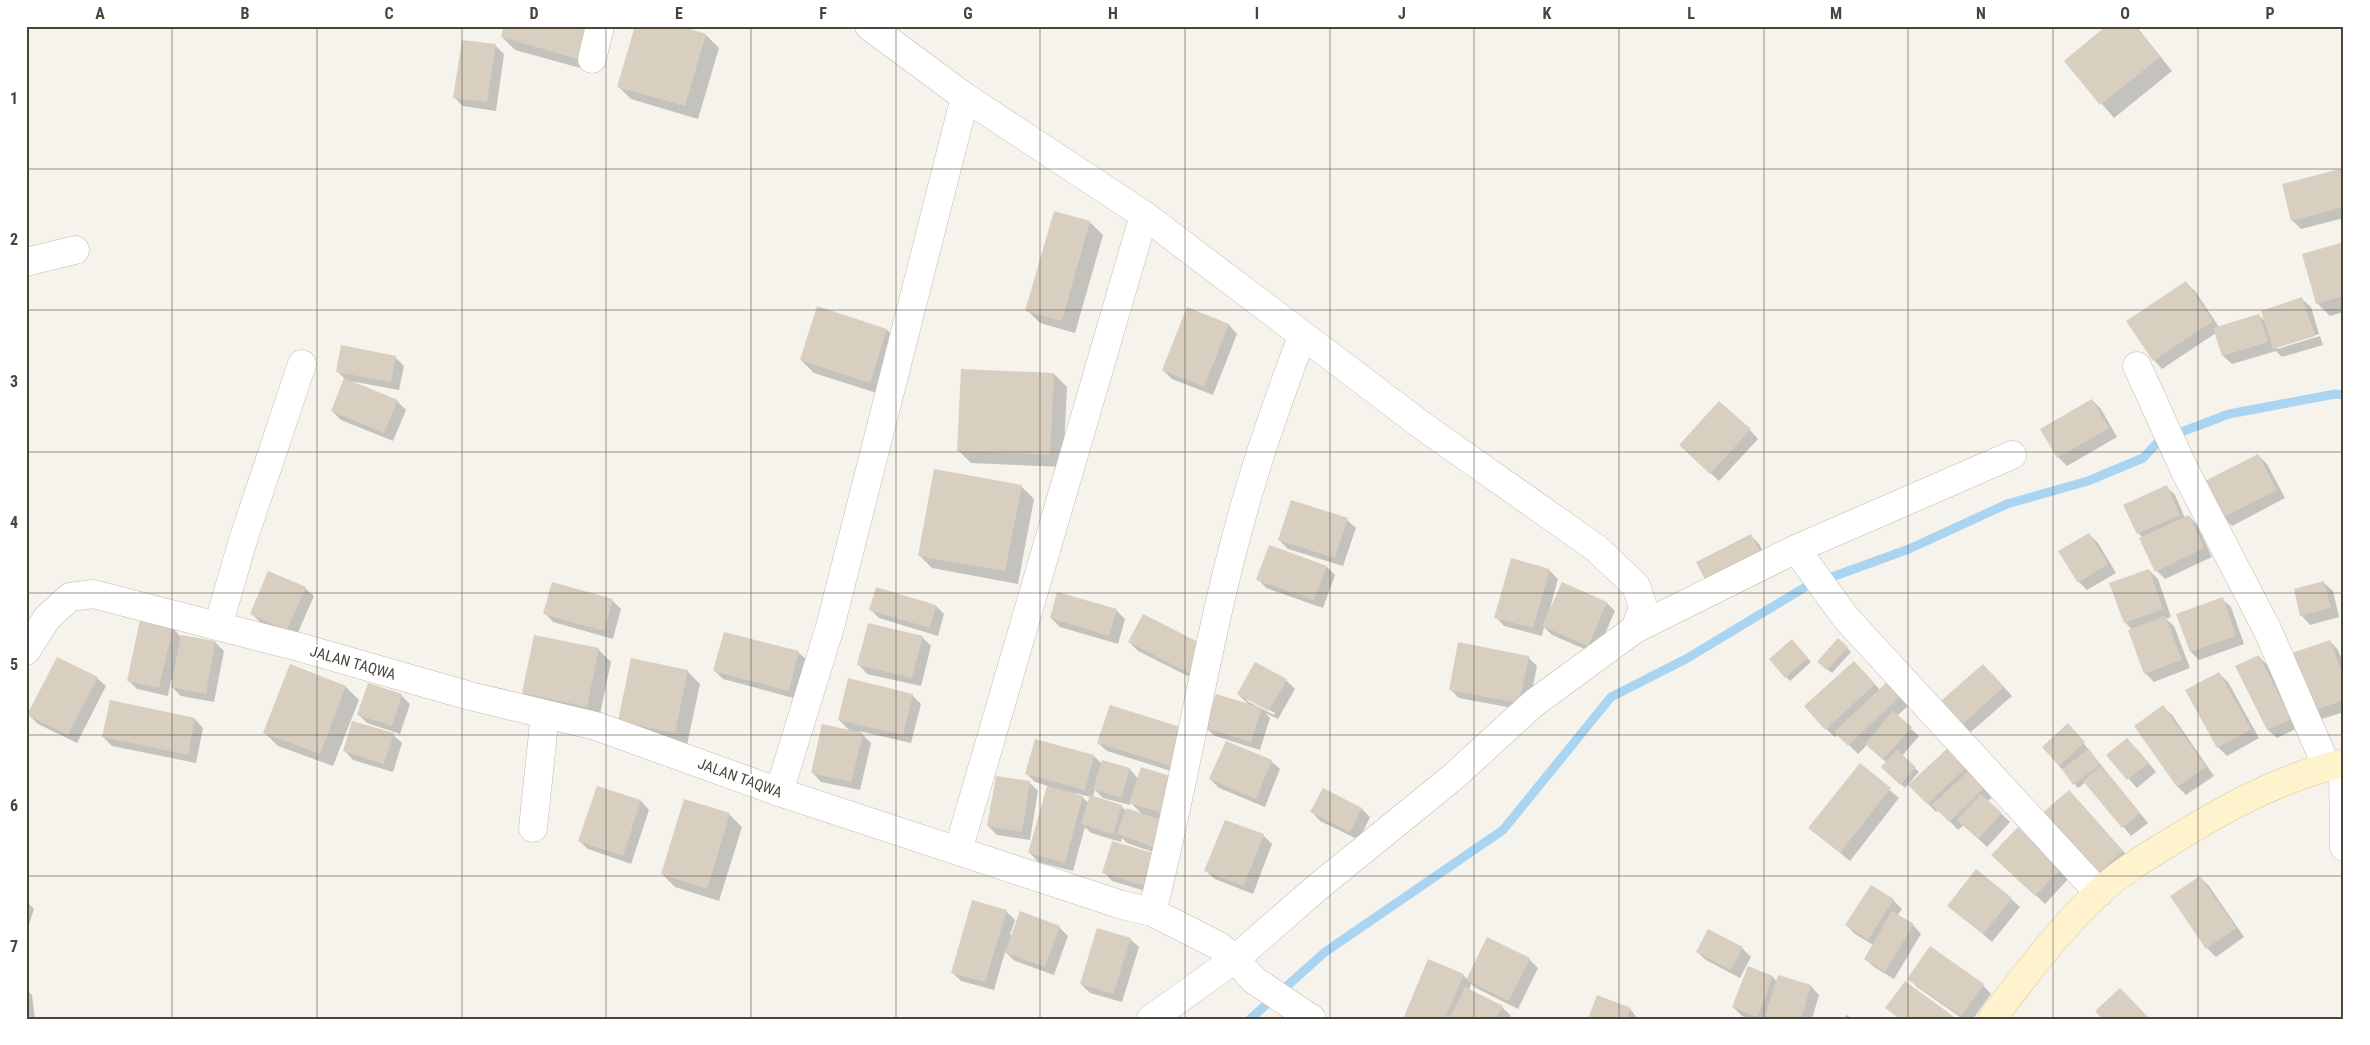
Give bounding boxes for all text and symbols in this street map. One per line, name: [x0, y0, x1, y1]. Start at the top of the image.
text: A: [95, 4, 105, 23]
text: B: [241, 4, 250, 23]
text: C: [384, 4, 394, 23]
text: D: [529, 4, 539, 23]
text: E: [675, 4, 683, 23]
text: F: [819, 4, 827, 23]
text: G: [963, 4, 973, 23]
text: H: [1108, 4, 1118, 23]
text: I: [1255, 4, 1259, 23]
text: J: [1398, 4, 1406, 23]
text: K: [1543, 4, 1552, 23]
text: L: [1687, 4, 1695, 23]
text: M: [1830, 4, 1842, 23]
text: N: [1976, 4, 1986, 23]
text: O: [2120, 4, 2130, 23]
text: P: [2265, 4, 2275, 23]
text: 1: [10, 89, 18, 108]
text: 2: [10, 230, 18, 249]
text: 3: [10, 372, 18, 391]
text: 4: [10, 513, 18, 532]
street label: JALAN TAQWA: [308, 642, 398, 684]
text: 5: [10, 655, 18, 674]
street label: JALAN TAQWA: [695, 754, 785, 802]
text: 6: [10, 796, 18, 815]
text: 7: [10, 937, 18, 956]

